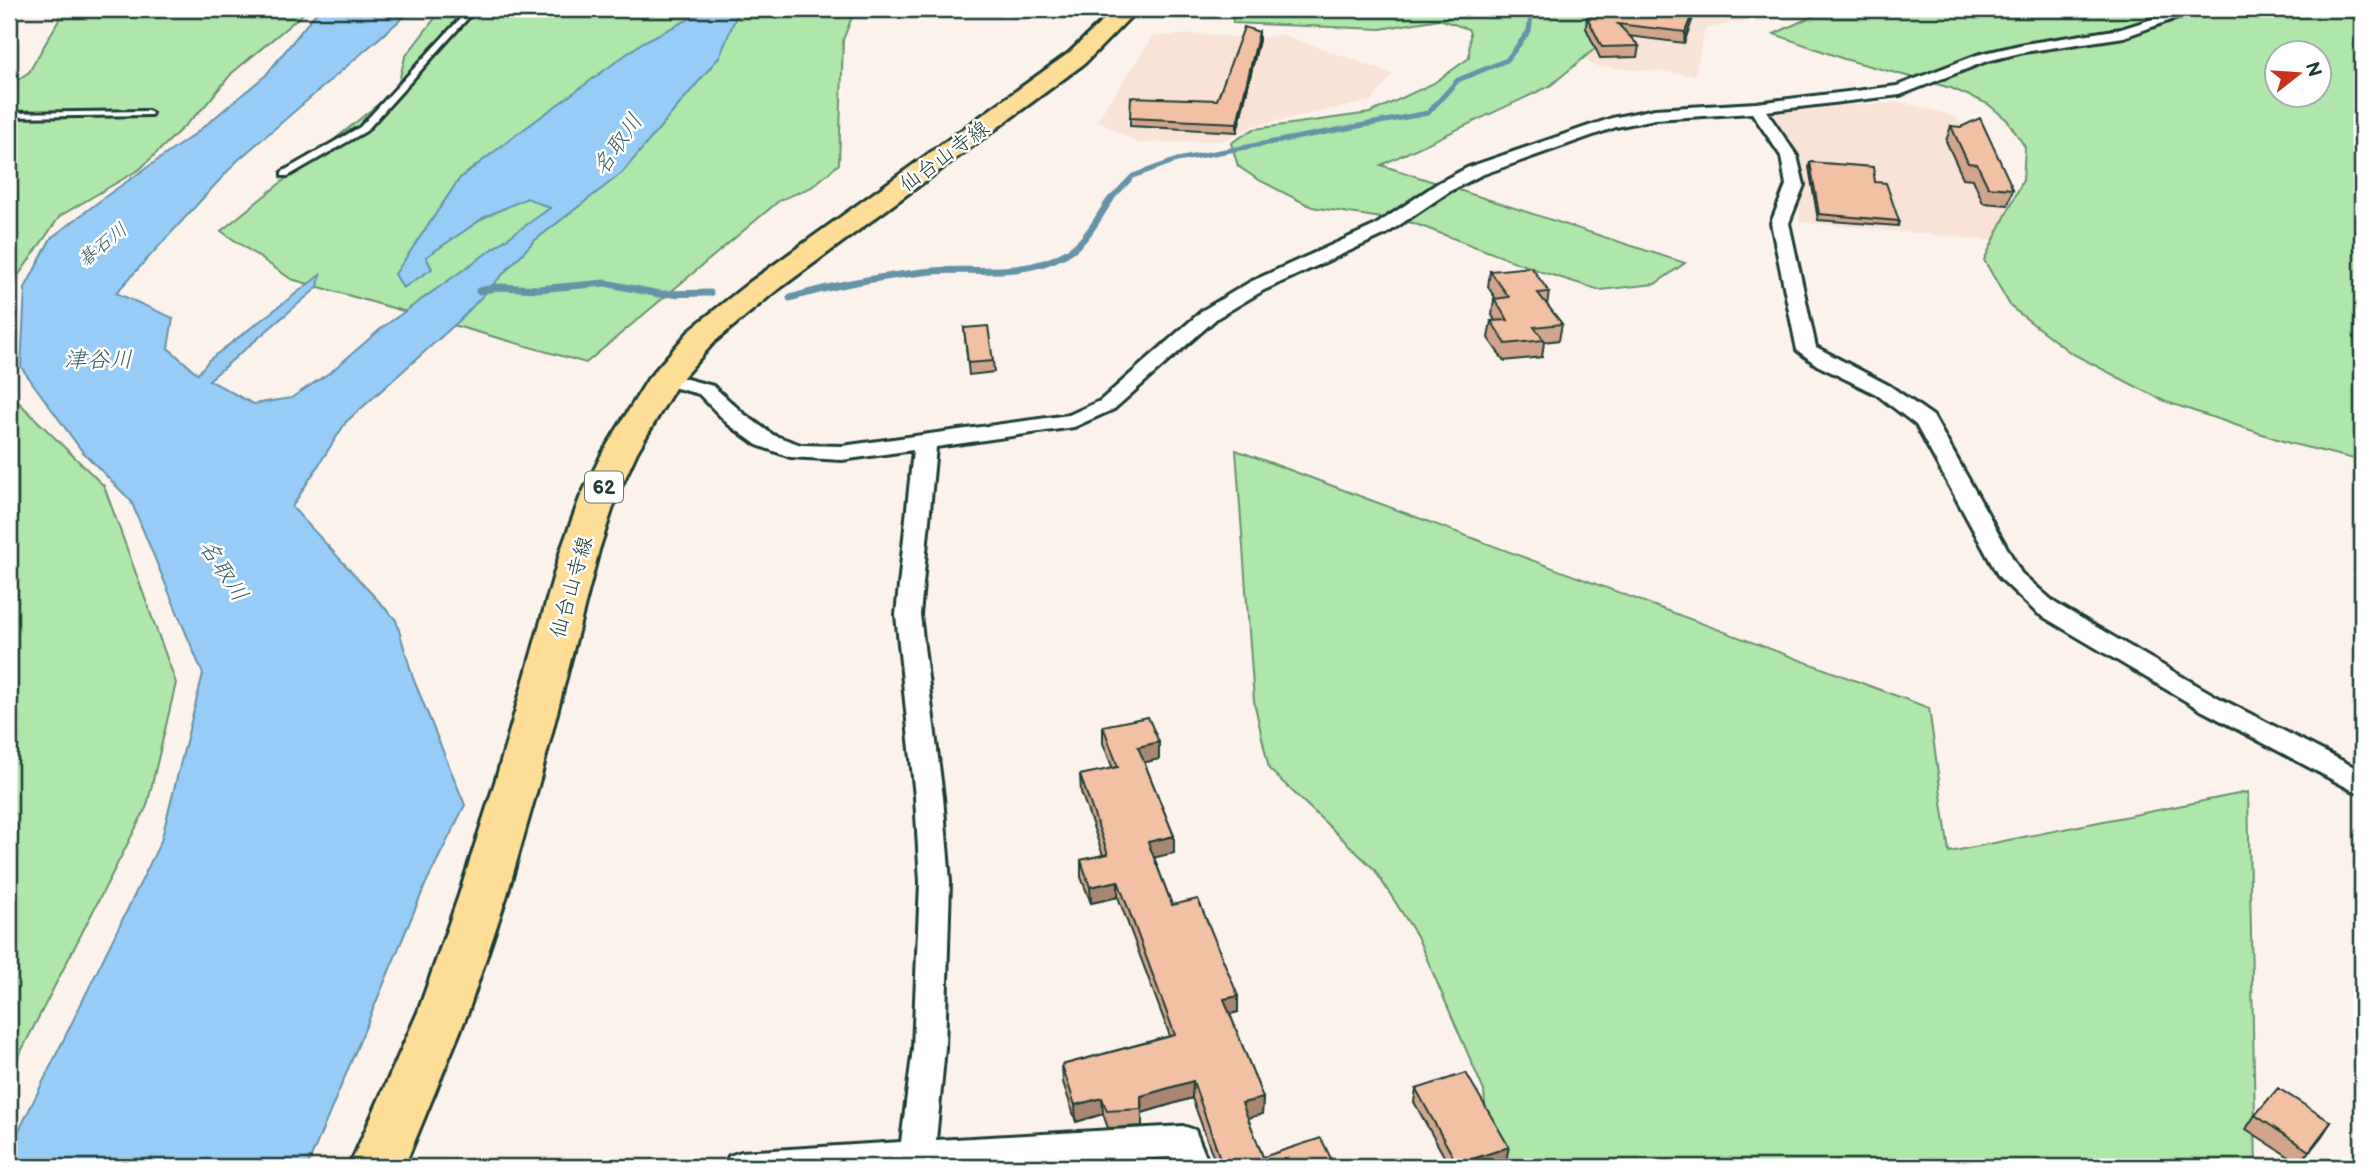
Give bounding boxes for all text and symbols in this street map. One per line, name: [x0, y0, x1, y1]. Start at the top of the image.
north arrow: [2262, 38, 2332, 108]
text: N: [2300, 59, 2326, 80]
water label: 名取川: [587, 108, 649, 181]
street label: 仙台山寺線: [894, 115, 994, 197]
water label: 碁石川: [74, 218, 132, 272]
water label: 津谷川: [64, 346, 133, 374]
road number: 62: [585, 472, 623, 502]
street label: 仙台山寺線: [545, 533, 598, 641]
water label: 名取川: [193, 534, 254, 607]

